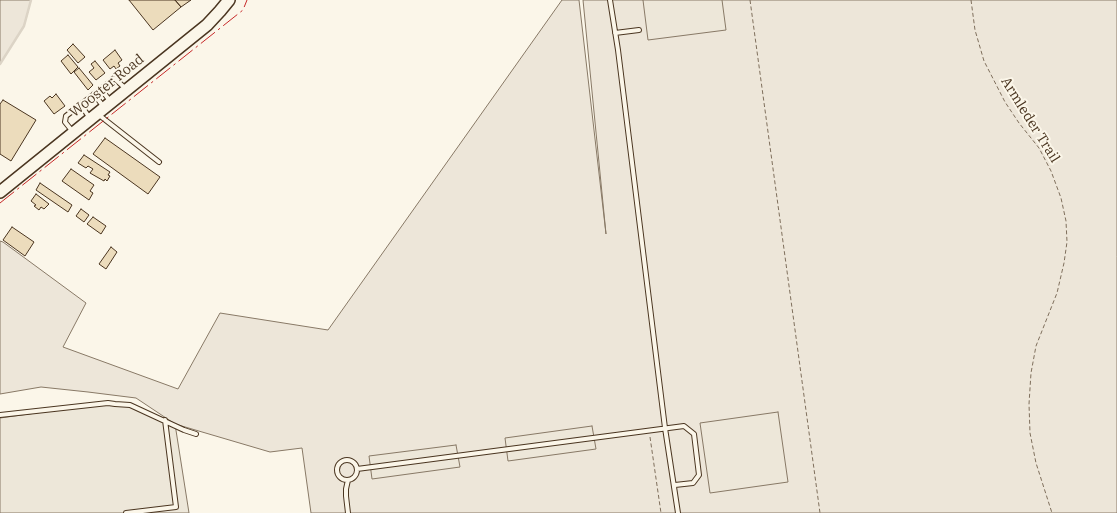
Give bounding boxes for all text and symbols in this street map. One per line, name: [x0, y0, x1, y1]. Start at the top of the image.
street label: Wooster Road: [66, 51, 148, 121]
street label: Armleder Trail: [997, 74, 1063, 166]

